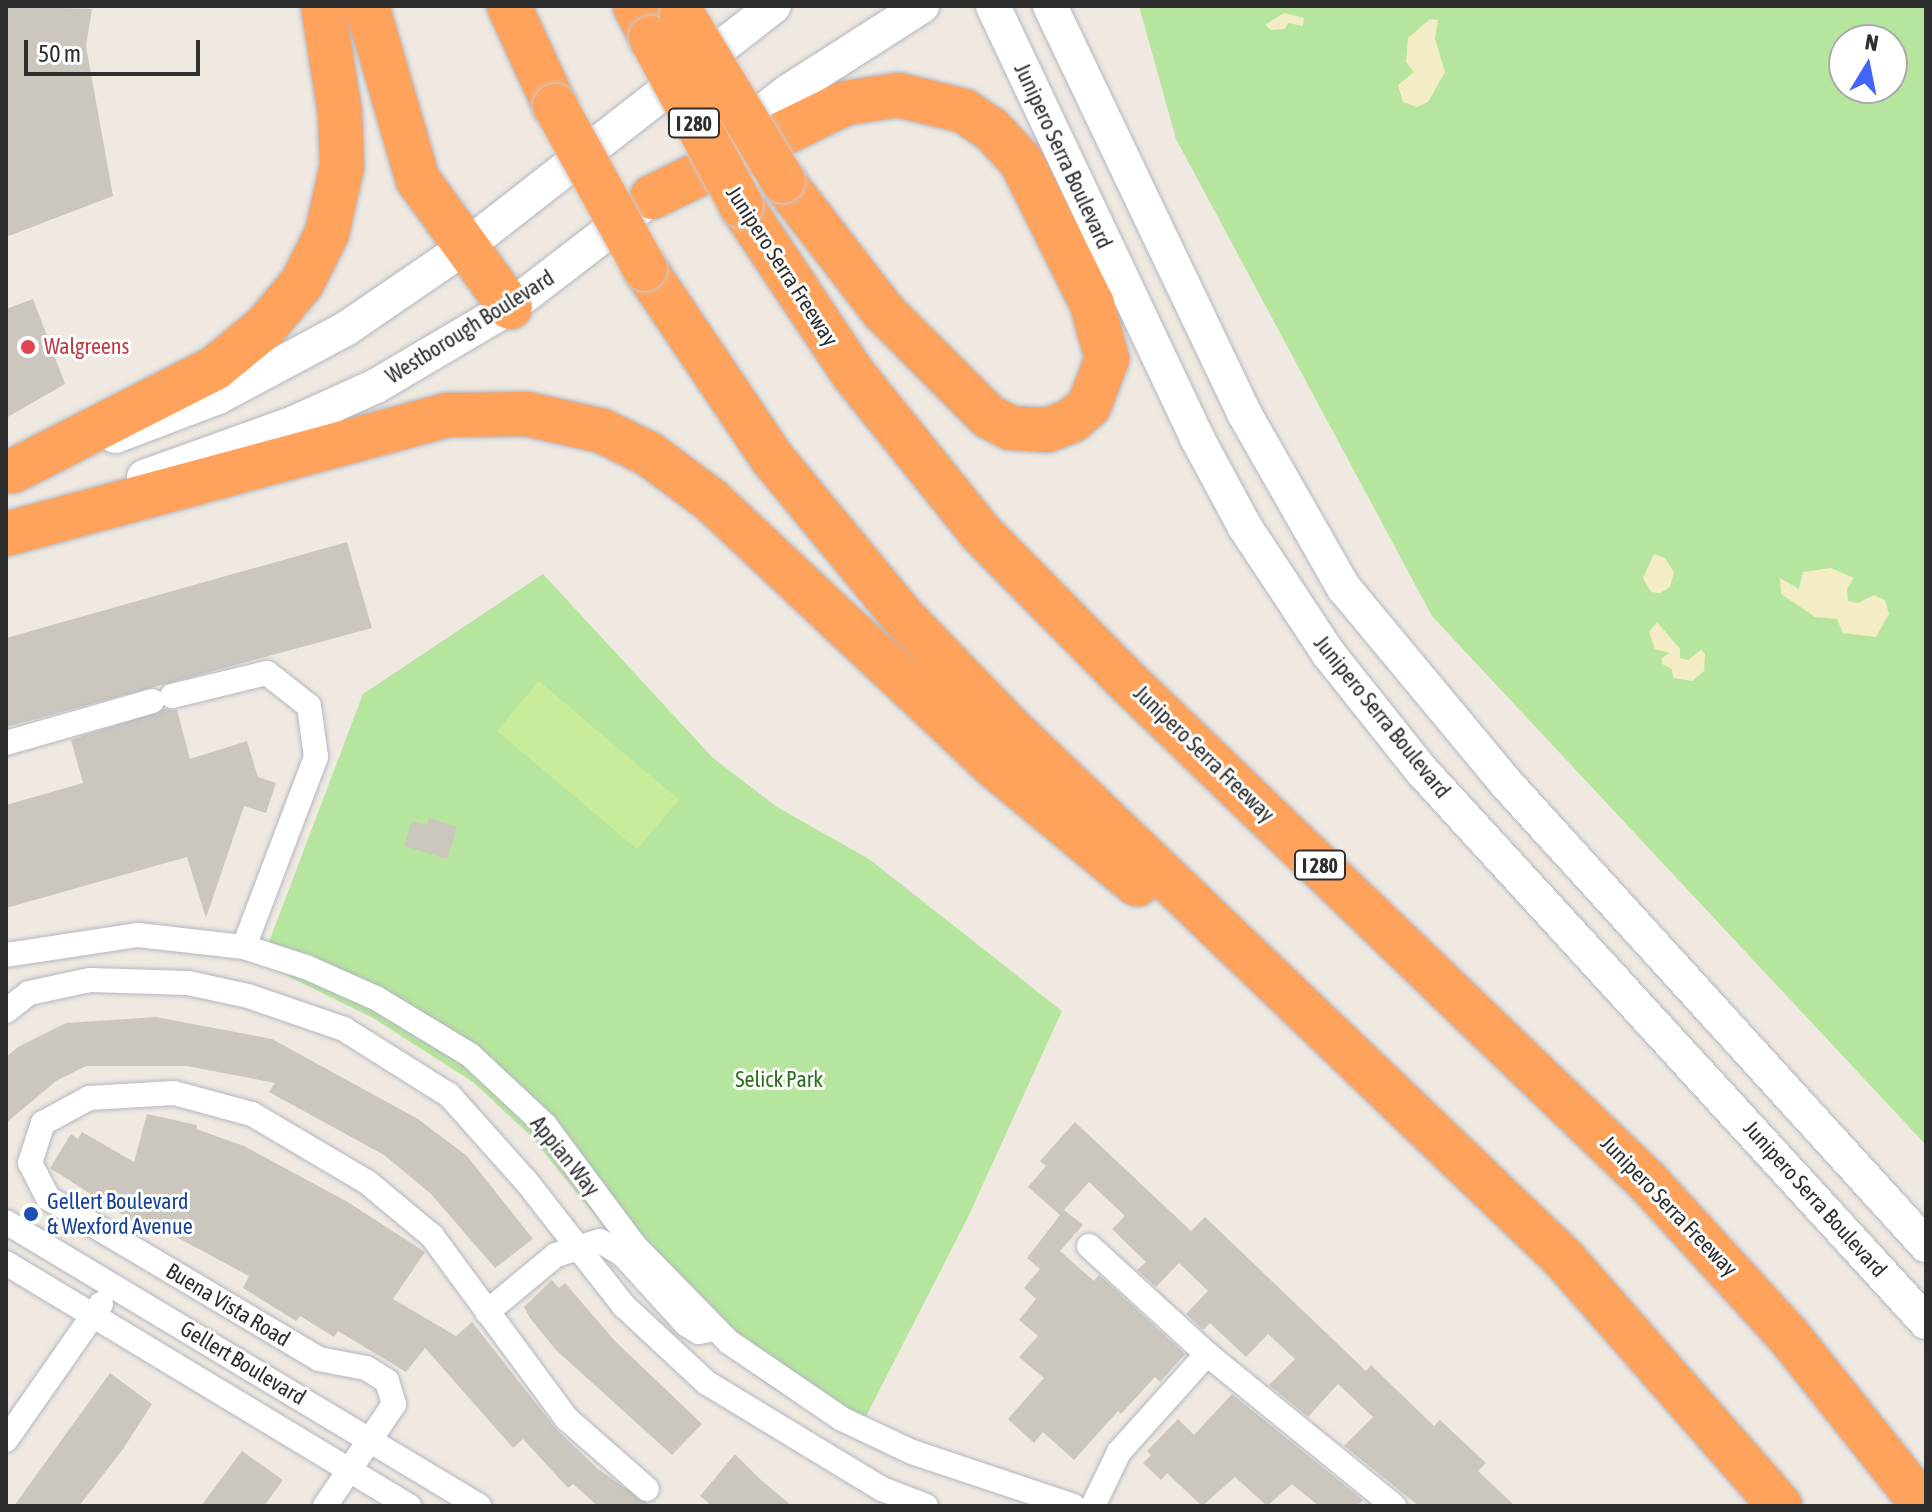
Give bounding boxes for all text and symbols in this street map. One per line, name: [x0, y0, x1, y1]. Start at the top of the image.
scale bar: [28, 24, 204, 74]
north arrow: [1828, 24, 1908, 104]
text: N: [1863, 28, 1880, 56]
text: 50 m: [38, 40, 81, 67]
street label: Junipero Serra Boulevard: [1008, 59, 1118, 253]
road number: I 280: [666, 107, 722, 139]
street label: Junipero Serra Freeway: [720, 181, 844, 351]
street label: Westborough Boulevard: [381, 265, 559, 389]
place label: Walgreens: [44, 334, 129, 360]
marker: Walgreens: [19, 338, 37, 356]
street label: Junipero Serra Boulevard: [1308, 630, 1456, 804]
street label: Junipero Serra Freeway: [1128, 680, 1280, 828]
road number: I 280: [1292, 849, 1348, 881]
park label: Selick Park: [735, 1067, 823, 1093]
street label: Appian Way: [525, 1111, 605, 1201]
street label: Junipero Serra Boulevard: [1738, 1115, 1892, 1283]
street label: Junipero Serra Freeway: [1595, 1130, 1743, 1282]
place label: Gellert Boulevard & Wexford Avenue: [47, 1188, 193, 1240]
marker: Gellert Boulevard & Wexford Avenue: [22, 1205, 40, 1223]
street label: Buena Vista Road: [161, 1258, 295, 1352]
street label: Gellert Boulevard: [176, 1315, 310, 1411]

